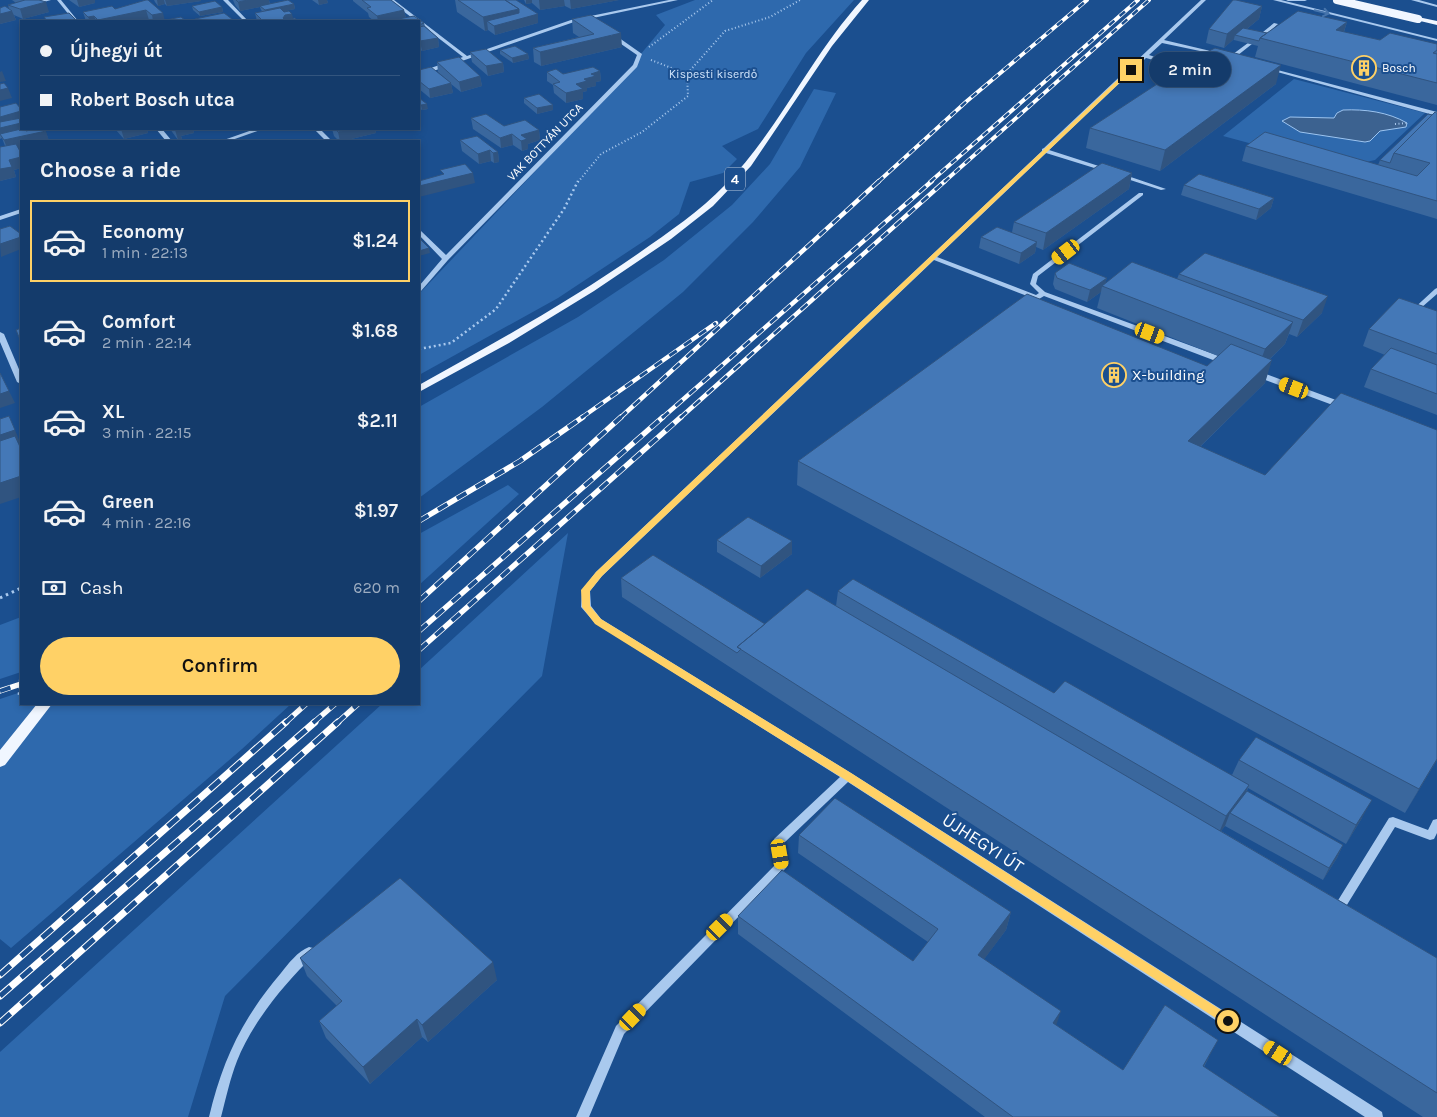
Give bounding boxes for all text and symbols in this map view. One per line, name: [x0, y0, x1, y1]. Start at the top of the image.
one-way arrow: [1313, 8, 1329, 17]
text: Újhegyi út: [70, 40, 163, 62]
callout: 2 min: [1148, 52, 1231, 88]
building icon: Bosch: [1351, 55, 1377, 81]
route end: [1120, 59, 1142, 81]
text: 2 min: [1168, 60, 1212, 79]
place label: Bosch: [1382, 61, 1416, 75]
park label: Kispesti kiserdő: [669, 67, 757, 81]
text: Robert Bosch utca: [70, 89, 235, 111]
street label: VAK BOTTYÁN UTCA: [504, 100, 586, 184]
text: Choose a ride: [40, 157, 181, 183]
road number: 4: [725, 168, 745, 190]
icon: car: [42, 219, 87, 264]
text: Economy: [102, 221, 184, 243]
text: $1.24: [352, 230, 398, 252]
car: [1049, 237, 1082, 267]
text: 1 min · 22:13: [102, 243, 188, 262]
icon: car: [42, 309, 87, 354]
text: Comfort: [102, 311, 176, 333]
text: $1.68: [351, 320, 398, 342]
car: [1133, 321, 1166, 345]
text: 2 min · 22:14: [102, 333, 191, 352]
building icon: X-building: [1101, 362, 1127, 388]
place label: X-building: [1132, 366, 1205, 384]
car: [1277, 376, 1310, 400]
icon: car: [42, 399, 87, 444]
text: XL: [102, 401, 124, 423]
text: $2.11: [357, 410, 398, 432]
text: 3 min · 22:15: [102, 423, 192, 442]
icon: car: [42, 489, 87, 534]
text: Green: [102, 491, 154, 513]
text: $1.97: [354, 500, 398, 522]
text: 4 min · 22:16: [102, 513, 191, 532]
icon: cash: [40, 574, 68, 602]
text: Cash: [80, 577, 124, 599]
text: 620 m: [353, 578, 400, 597]
button: Confirm: [40, 637, 400, 695]
street label: ÚJHEGYI ÚT: [938, 808, 1028, 877]
car: [770, 838, 789, 870]
car: [704, 911, 735, 943]
car: [617, 1001, 648, 1033]
route start: [1217, 1010, 1239, 1032]
car: [1261, 1039, 1294, 1067]

